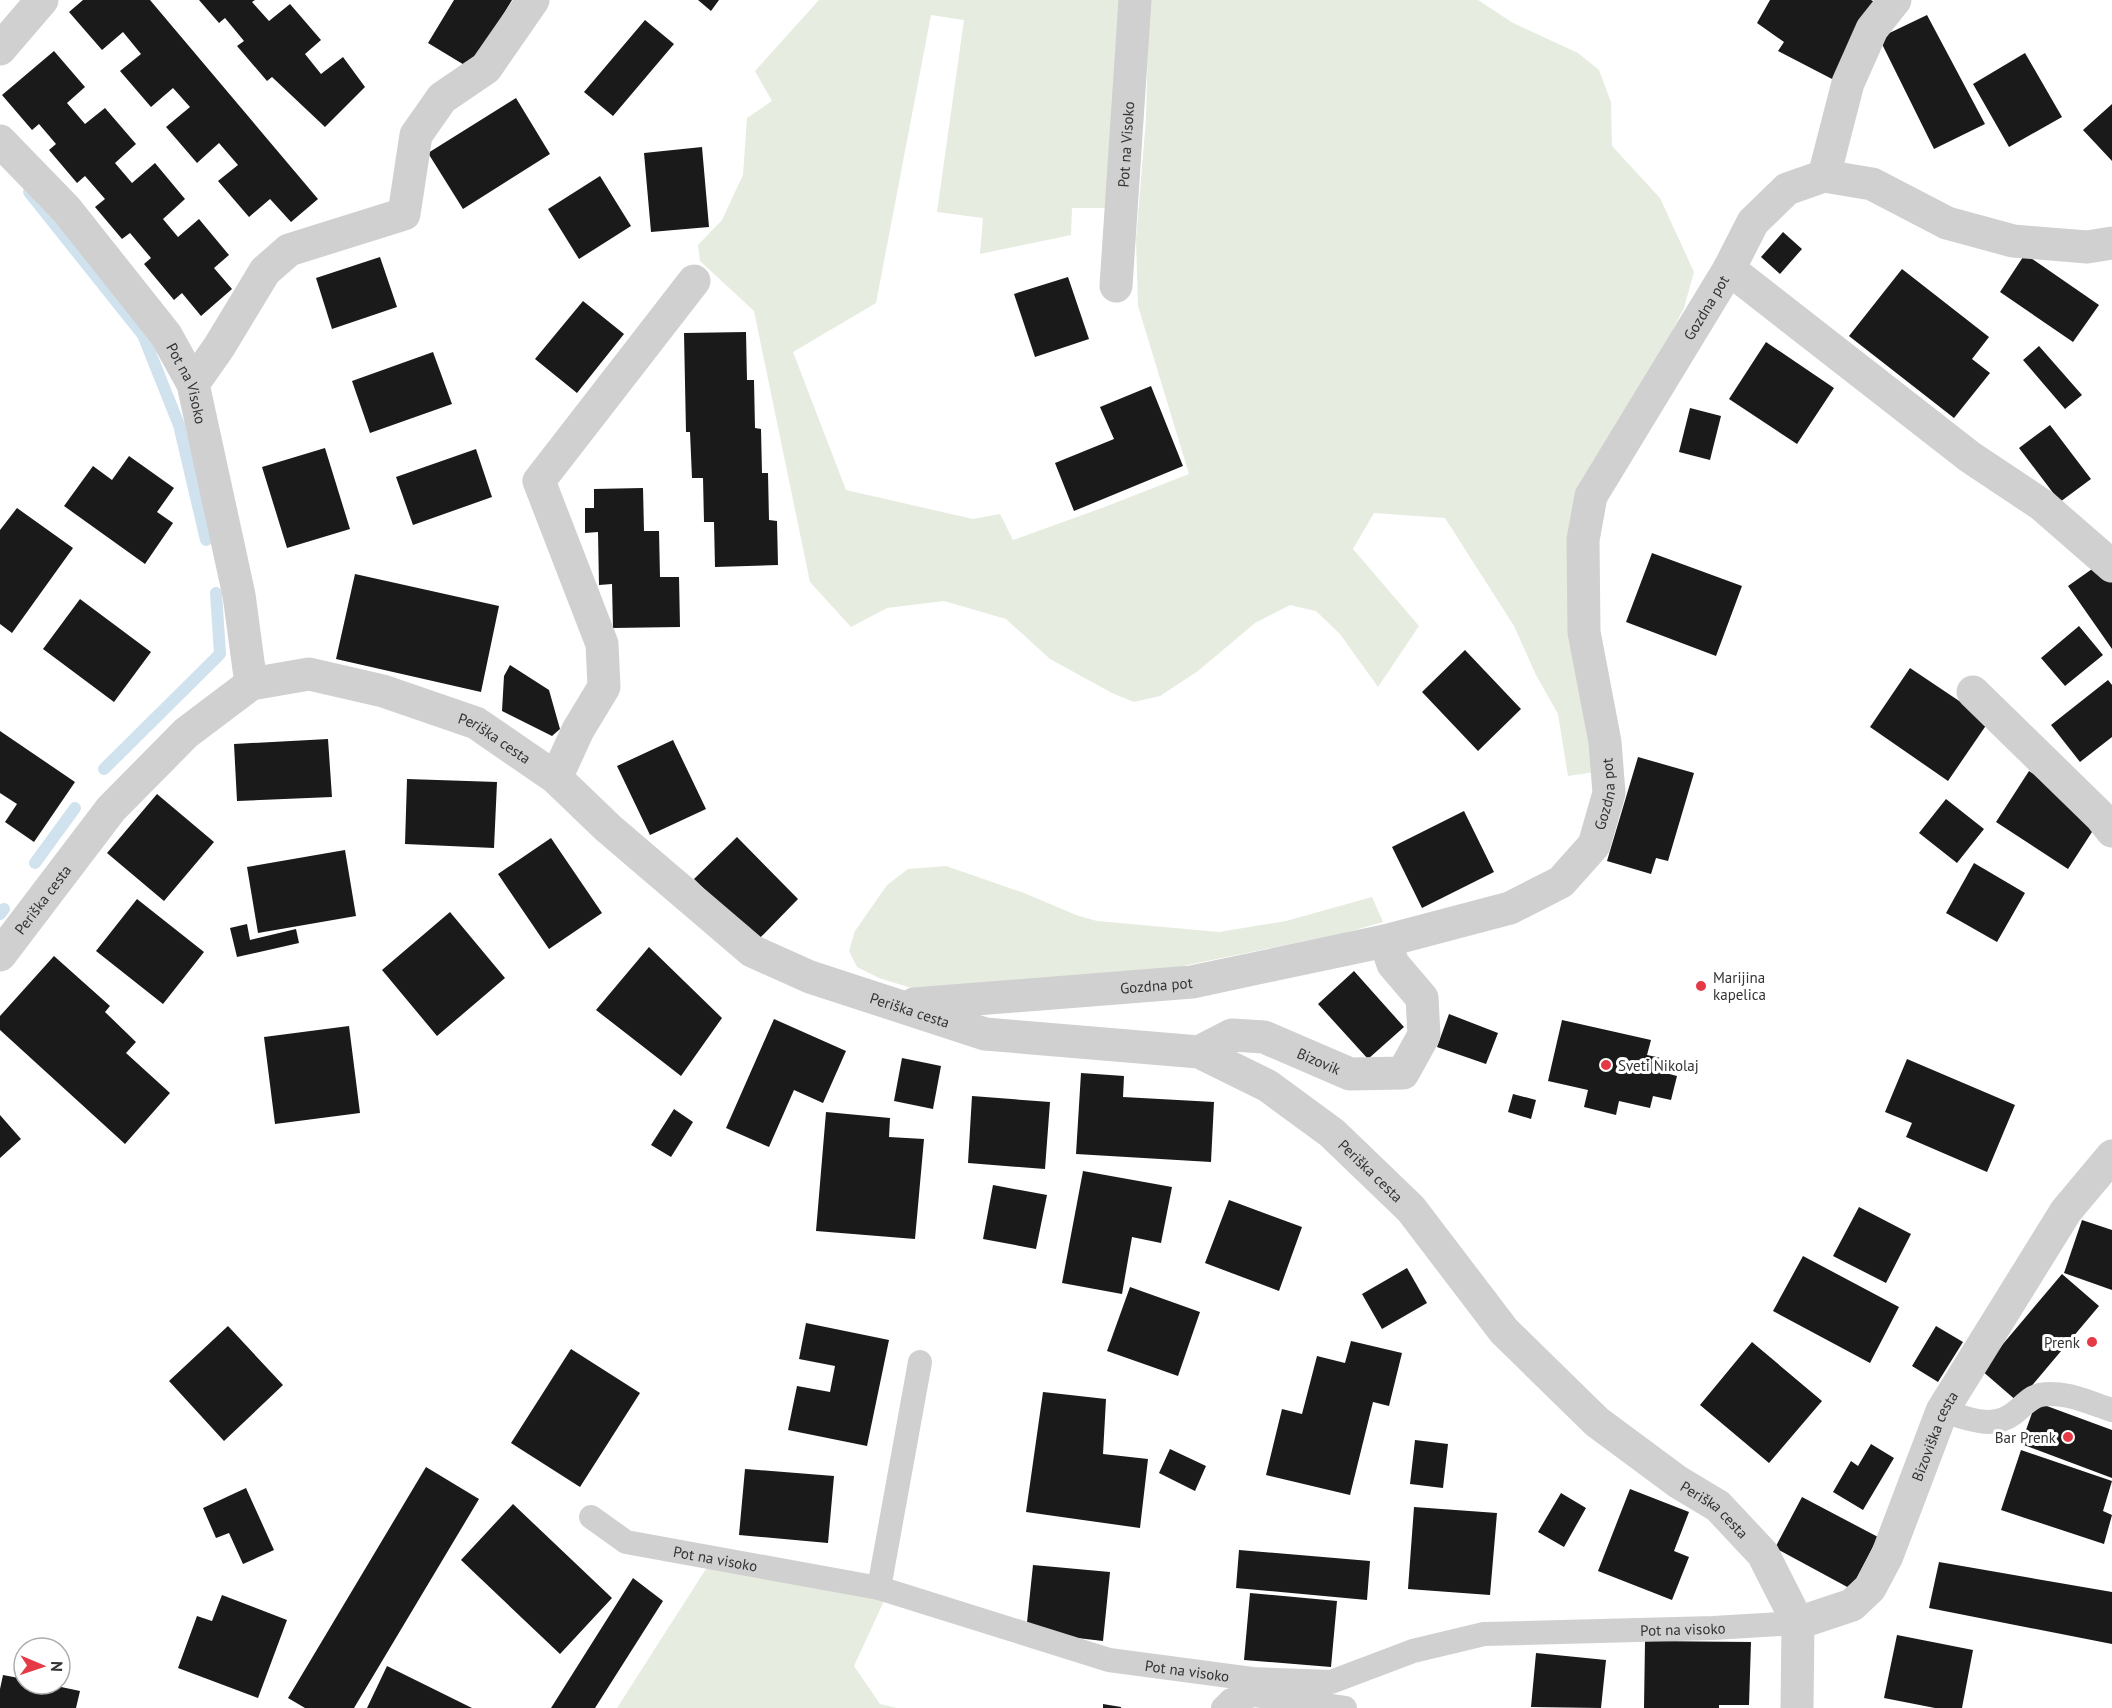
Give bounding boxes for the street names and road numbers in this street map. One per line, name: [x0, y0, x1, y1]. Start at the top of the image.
street label: Pot na Visoko: [1113, 101, 1138, 188]
street label: Gozdna pot: [1679, 271, 1733, 343]
street label: Pot na Visoko: [163, 339, 211, 426]
street label: Periška cesta: [456, 708, 535, 767]
street label: Gozdna pot: [1589, 757, 1619, 832]
street label: Periška cesta: [10, 861, 75, 938]
street label: Gozdna pot: [1119, 972, 1193, 997]
street label: Periška cesta: [868, 988, 952, 1031]
street label: Bizovik: [1294, 1043, 1344, 1079]
street label: Periška cesta: [1335, 1135, 1407, 1206]
street label: Bizoviška cesta: [1907, 1387, 1962, 1484]
street label: Periška cesta: [1677, 1476, 1753, 1542]
street label: Pot na visoko: [672, 1541, 759, 1575]
street label: Pot na visoko: [1640, 1618, 1726, 1639]
street label: Pot na visoko: [1144, 1655, 1231, 1685]

